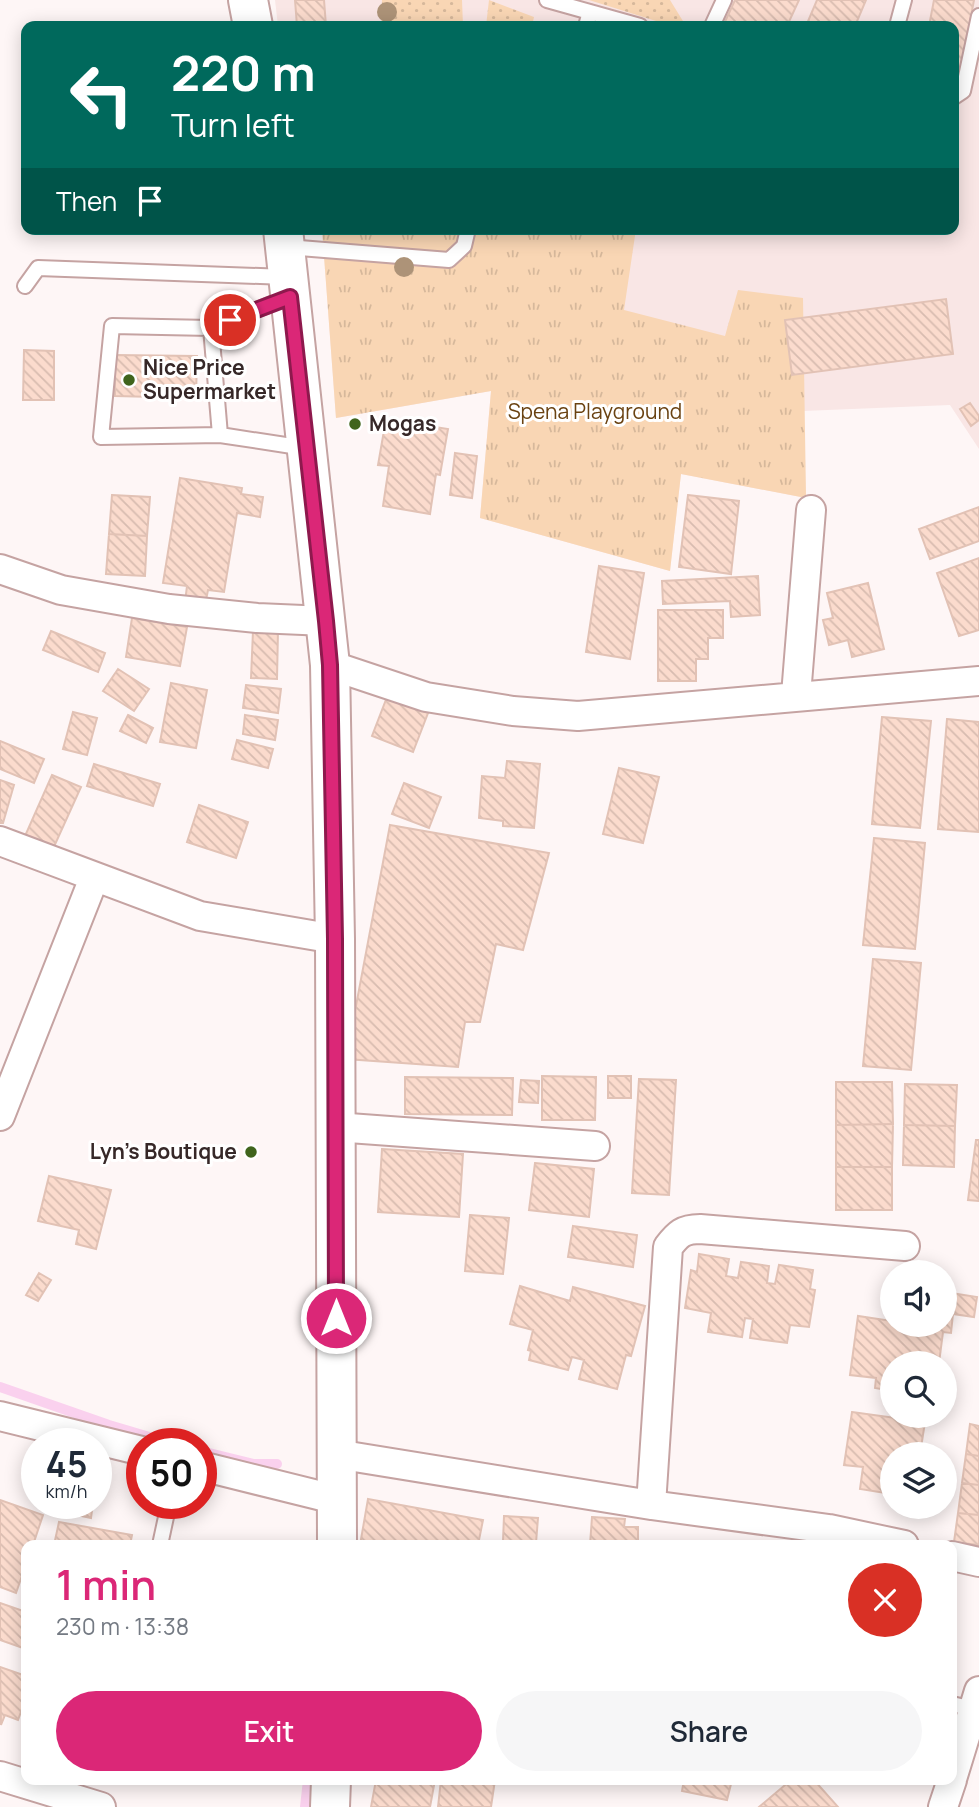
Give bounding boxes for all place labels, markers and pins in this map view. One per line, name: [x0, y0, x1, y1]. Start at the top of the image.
pin: [200, 290, 260, 350]
place label: Nice Price Supermarket: [143, 353, 276, 405]
marker: Nice Price Supermarket: [121, 372, 137, 388]
place label: Mogas: [369, 409, 436, 437]
marker: Mogas: [347, 416, 363, 432]
place label: Lyn's Boutique: [90, 1137, 237, 1165]
marker: Lyn's Boutique: [243, 1144, 259, 1160]

